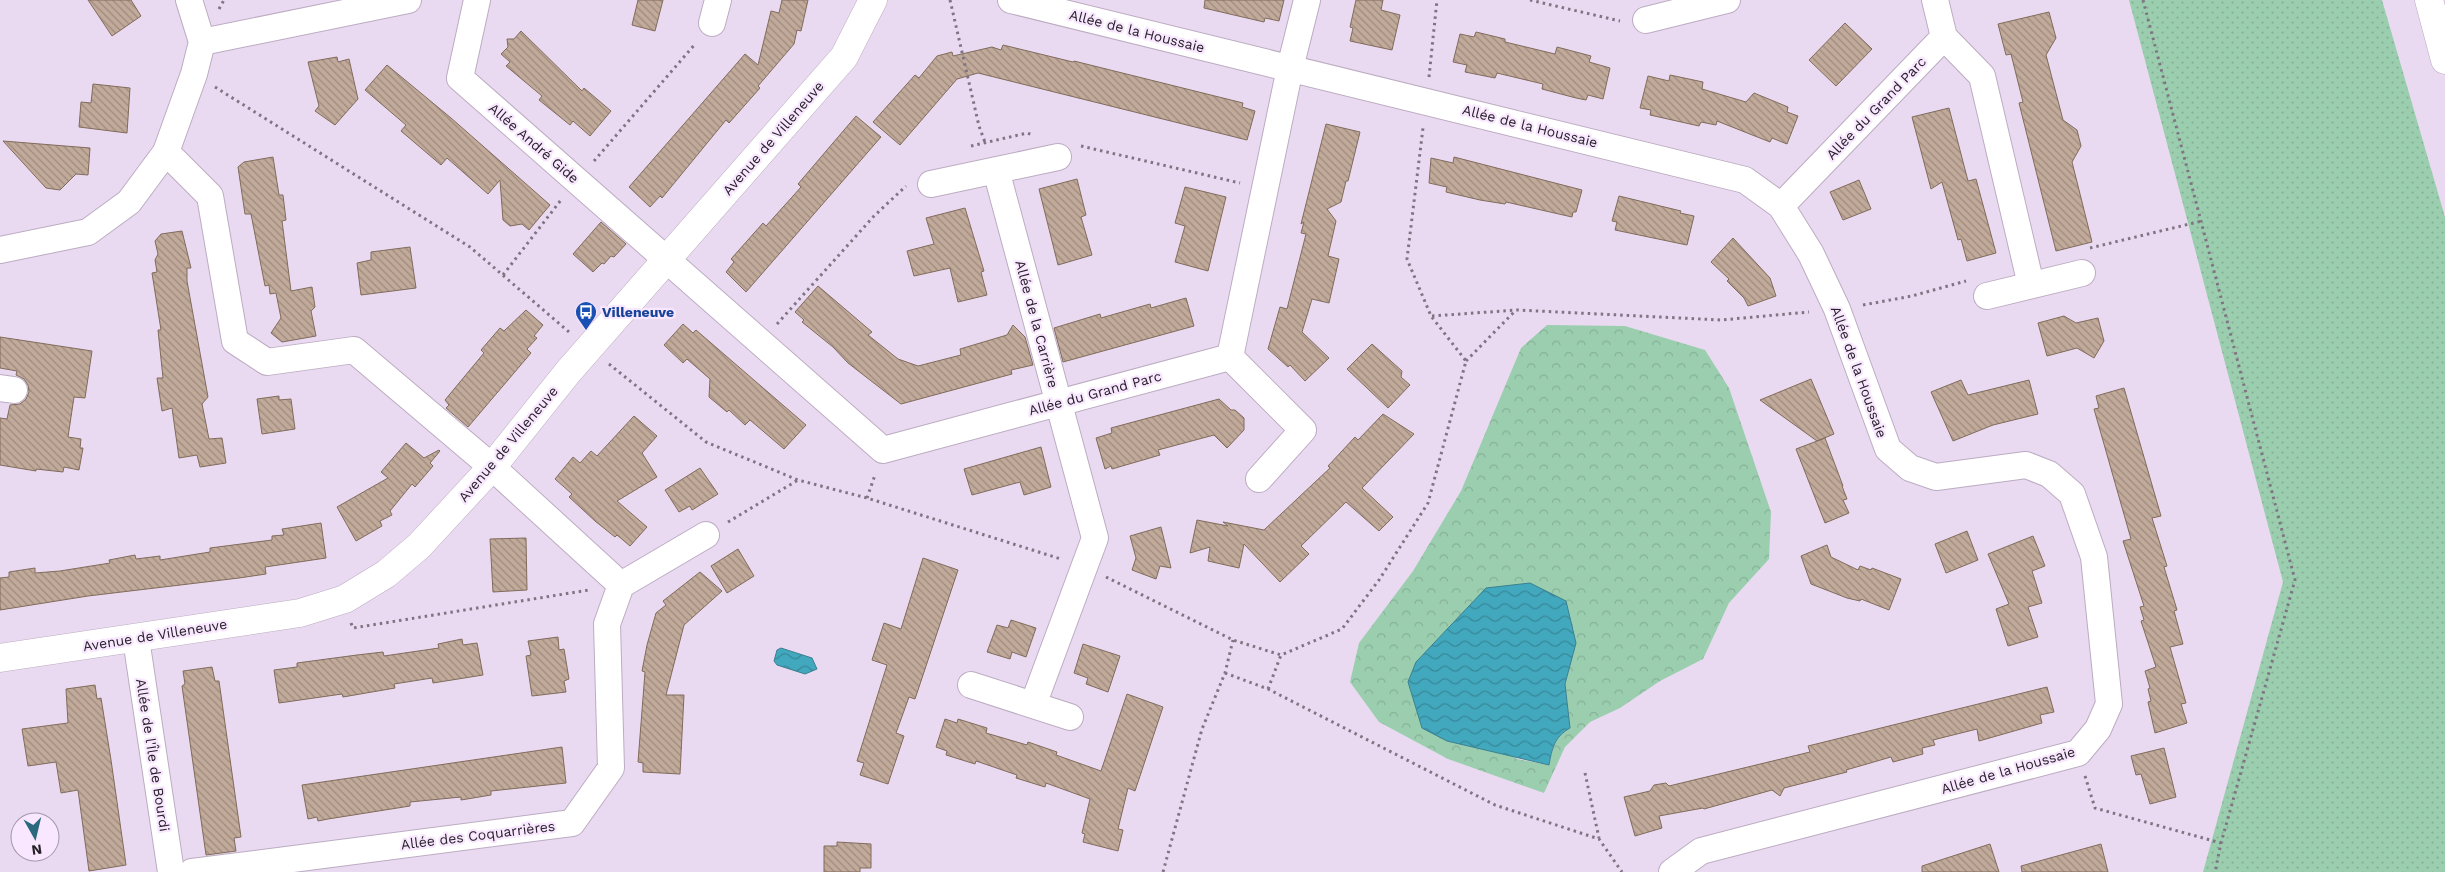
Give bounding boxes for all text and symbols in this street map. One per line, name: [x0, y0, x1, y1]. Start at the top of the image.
street label: Allée de la Houssaie: [1068, 6, 1206, 56]
street label: Allée du Grand Parc: [1823, 53, 1929, 163]
street label: Avenue de Villeneuve: [719, 78, 827, 198]
street label: Allée André Gide: [486, 100, 582, 186]
street label: Allée de la Houssaie: [1461, 101, 1599, 151]
street label: Allée de la Carrière: [1012, 258, 1062, 390]
bus stop icon: Villeneuve: [574, 300, 598, 331]
place label: Villeneuve: [602, 304, 674, 320]
street label: Allée de la Houssaie: [1828, 304, 1890, 440]
street label: Allée du Grand Parc: [1027, 368, 1163, 418]
street label: Avenue de Villeneuve: [455, 383, 561, 505]
street label: Avenue de Villeneuve: [82, 616, 228, 654]
street label: Allée de l'Île de Bourdi: [133, 677, 173, 833]
street label: Allée de la Houssaie: [1939, 743, 2077, 797]
north arrow: [10, 812, 60, 862]
street label: Allée des Coquarrières: [400, 818, 556, 852]
text: N: [31, 841, 43, 859]

